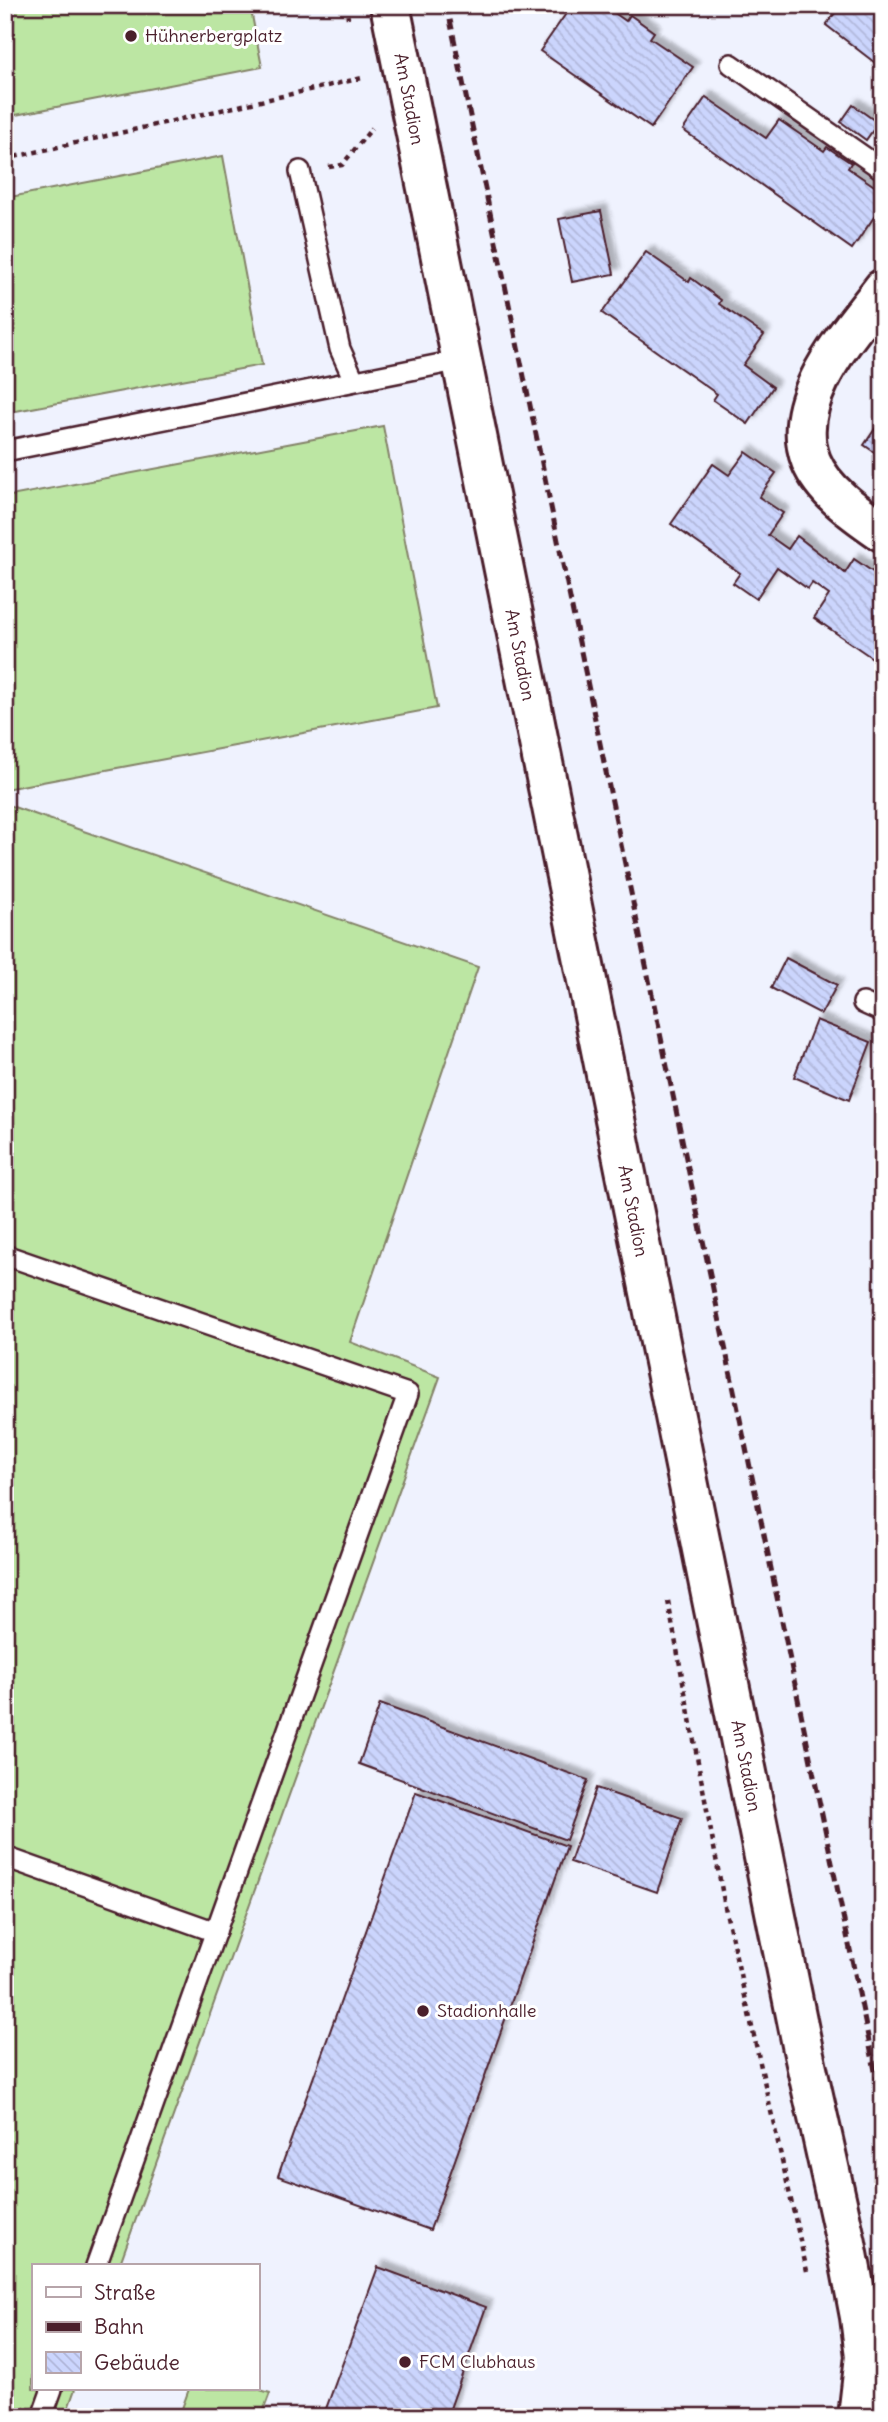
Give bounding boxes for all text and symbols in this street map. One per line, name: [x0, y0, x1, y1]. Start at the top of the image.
place label: Hühnerbergplatz: [145, 24, 283, 47]
marker: Hühnerbergplatz: [123, 28, 139, 44]
street label: Am Stadion: [389, 51, 430, 147]
street label: Am Stadion: [500, 607, 541, 703]
street label: Am Stadion: [613, 1163, 654, 1259]
street label: Am Stadion: [726, 1718, 767, 1814]
place label: Stadionhalle: [437, 1999, 537, 2022]
marker: Stadionhalle: [415, 2003, 431, 2019]
legend: [32, 2264, 259, 2390]
text: Straße: [94, 2279, 155, 2306]
text: Bahn: [94, 2313, 144, 2340]
text: Gebäude: [94, 2349, 180, 2376]
place label: FCM Clubhaus: [419, 2350, 535, 2373]
marker: FCM Clubhaus: [397, 2354, 413, 2370]

